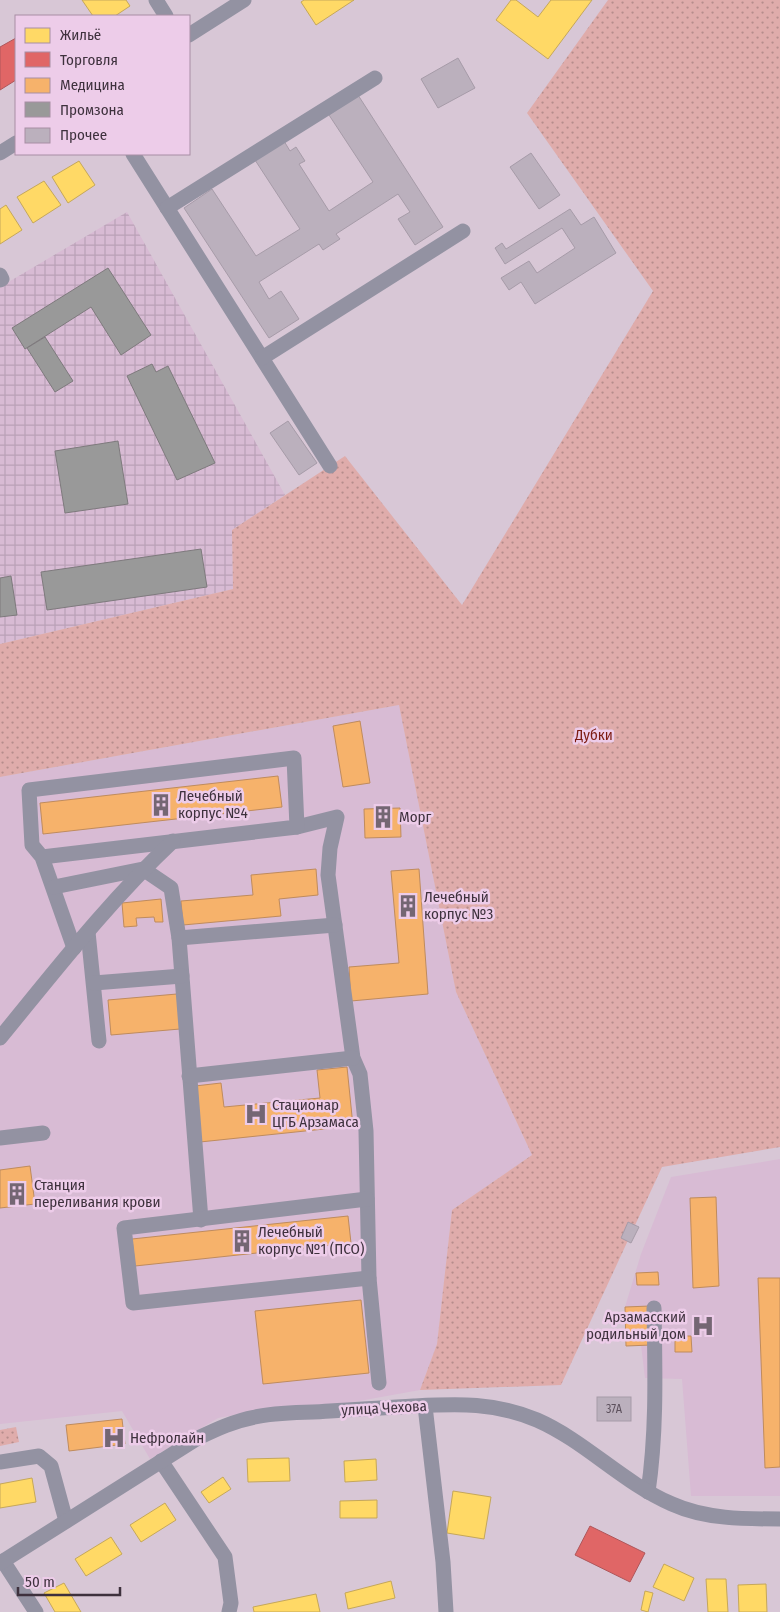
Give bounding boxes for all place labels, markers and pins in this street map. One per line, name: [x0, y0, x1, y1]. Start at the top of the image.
place label: Лечебный корпус №4: [178, 787, 248, 822]
building icon: Лечебный корпус №4: [148, 792, 174, 818]
building icon: Морг: [370, 804, 396, 830]
place label: Морг: [399, 808, 432, 826]
place label: Лечебный корпус №3: [424, 888, 493, 923]
building icon: Лечебный корпус №3: [395, 893, 421, 919]
place label: Стационар ЦГБ Арзамаса: [272, 1096, 359, 1131]
hospital icon: Стационар ЦГБ Арзамаса: [243, 1101, 269, 1127]
place label: Станция переливания крови: [34, 1176, 161, 1211]
building icon: Станция переливания крови: [4, 1181, 30, 1207]
place label: Лечебный корпус №1 (ПСО): [258, 1223, 364, 1258]
building icon: Лечебный корпус №1 (ПСО): [229, 1228, 255, 1254]
place label: Арзамасский родильный дом: [586, 1308, 686, 1343]
hospital icon: Арзамасский родильный дом: [690, 1313, 716, 1339]
hospital icon: Нефролайн: [101, 1425, 127, 1451]
place label: Нефролайн: [130, 1429, 204, 1447]

